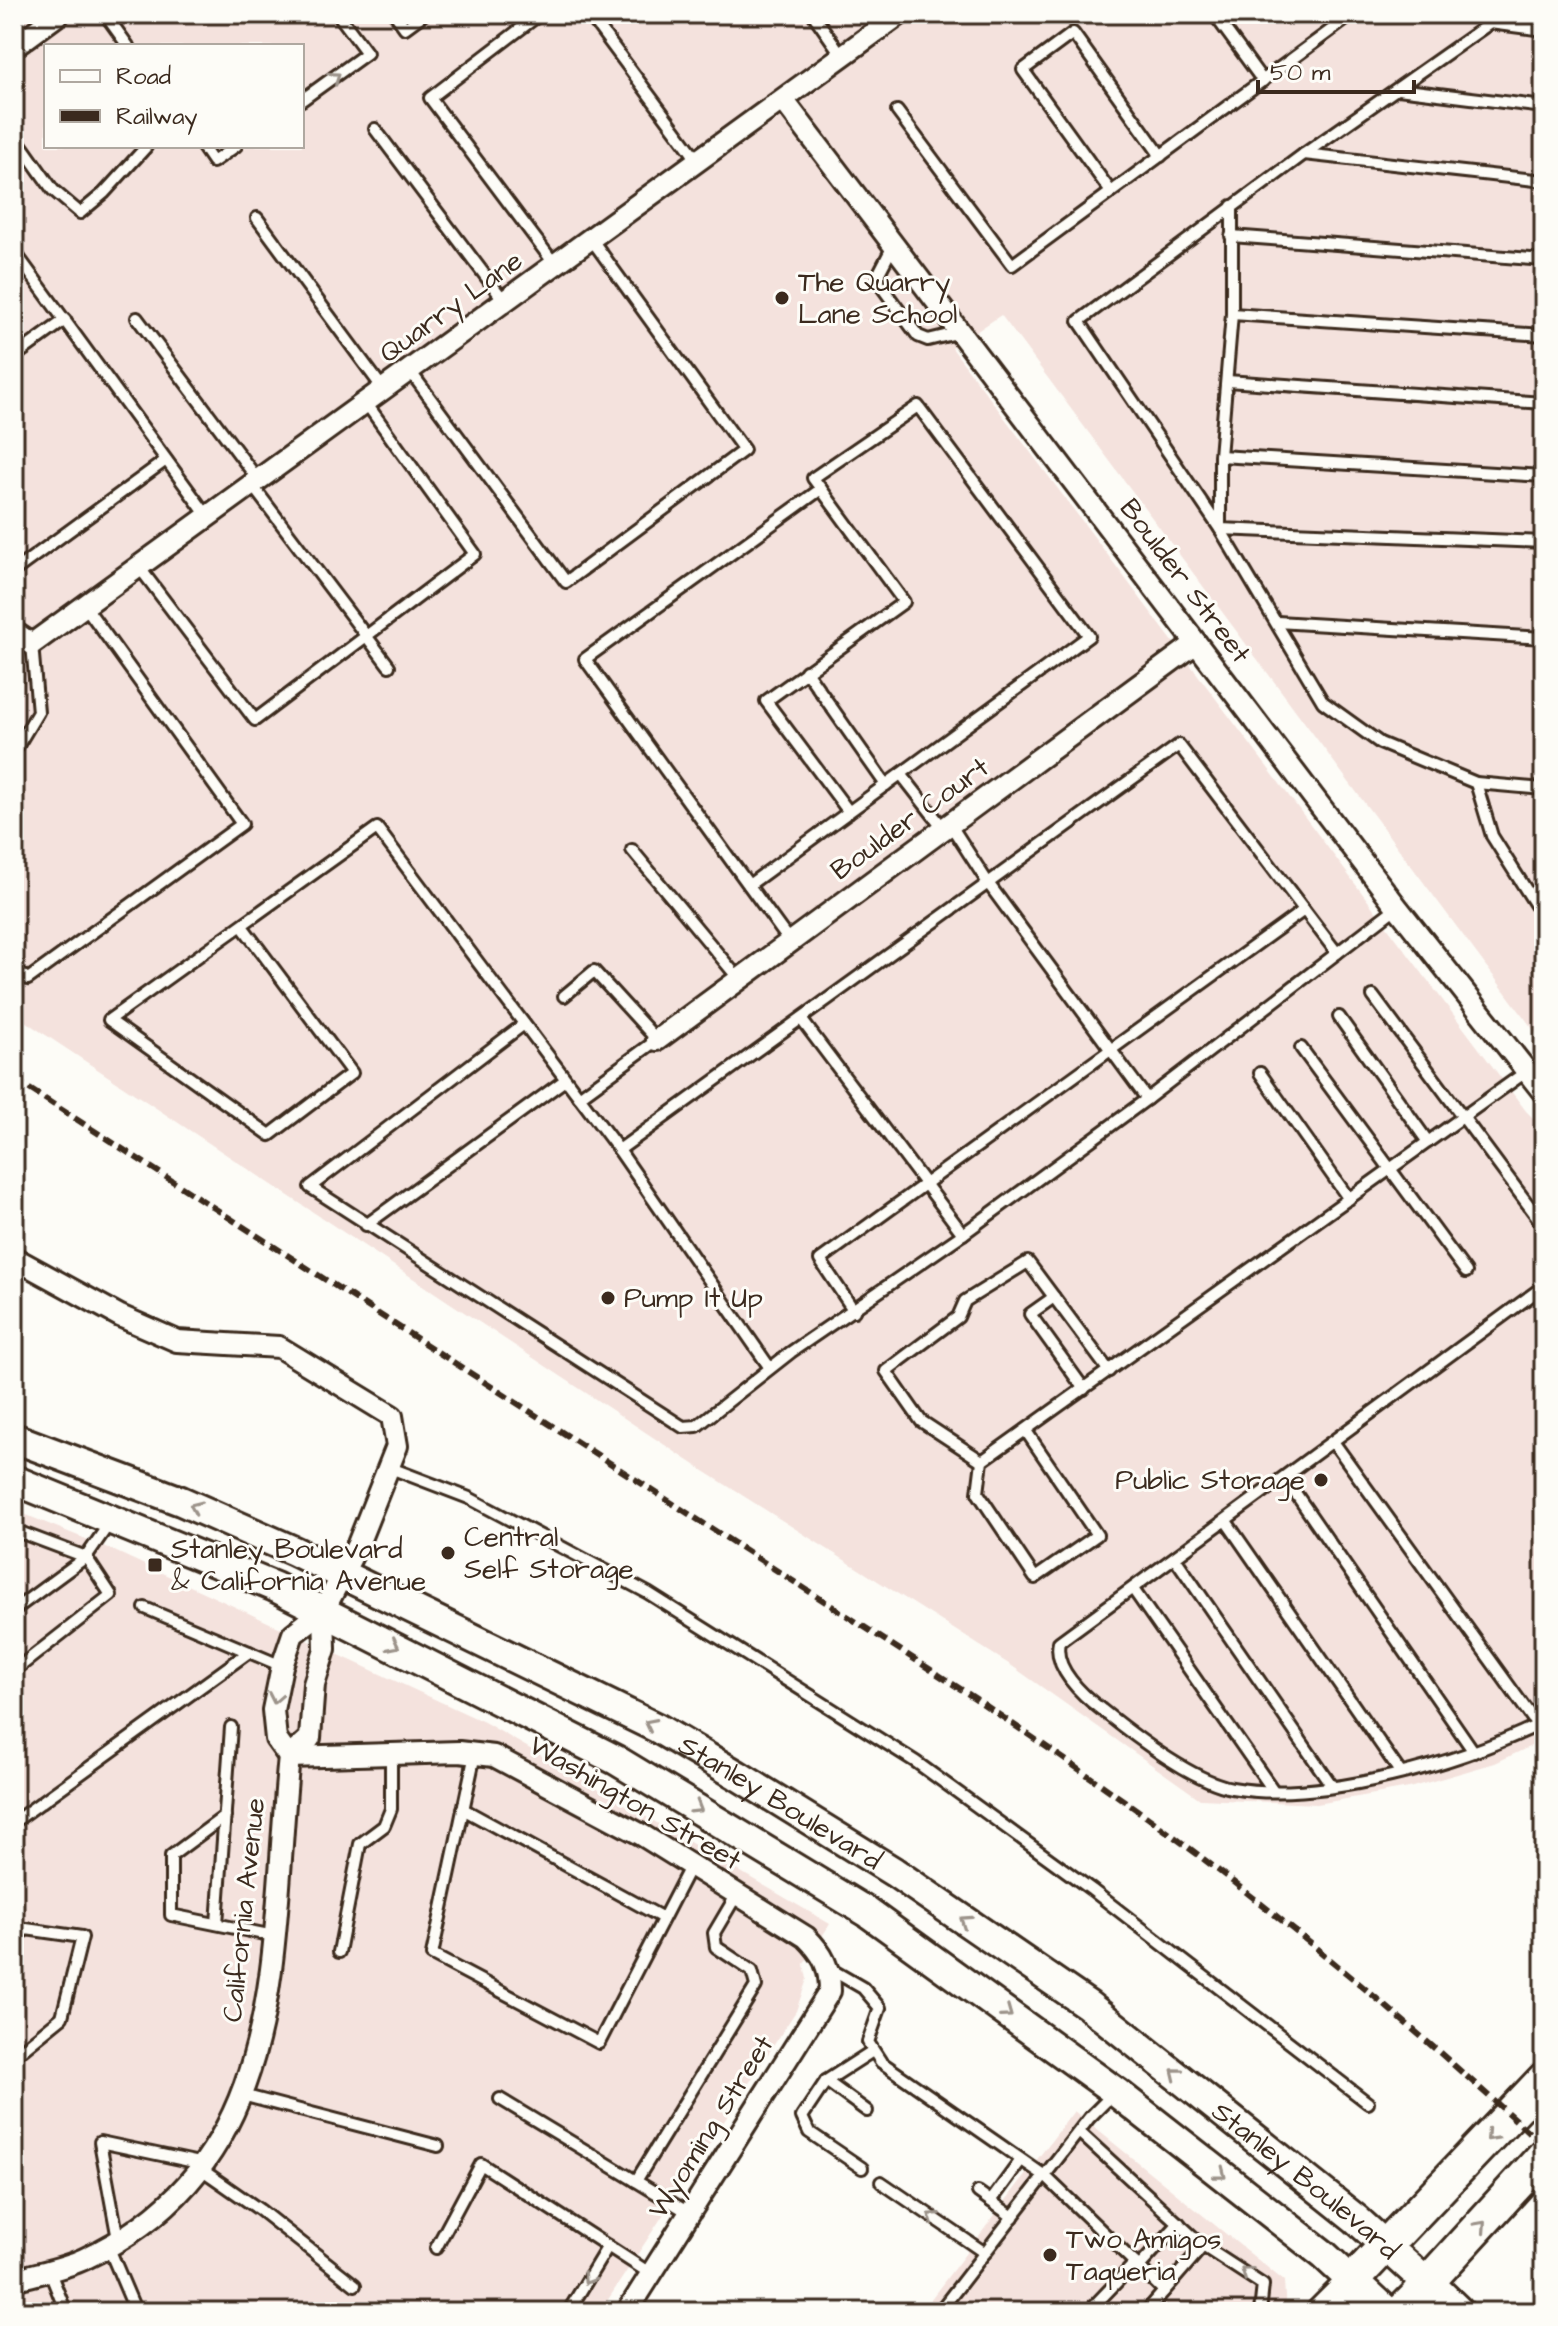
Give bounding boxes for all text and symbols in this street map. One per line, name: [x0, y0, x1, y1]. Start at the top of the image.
legend: [44, 44, 304, 148]
scale bar: [1258, 44, 1414, 94]
text: 50 m: [1270, 56, 1331, 90]
text: Road: [116, 60, 171, 94]
one-way arrow: [326, 72, 340, 86]
text: Railway: [116, 100, 198, 135]
street label: Quarry Lane: [371, 242, 532, 374]
place label: The Quarry Lane School: [798, 263, 957, 334]
marker: The Quarry Lane School: [773, 289, 791, 307]
street label: Boulder Street: [1110, 491, 1260, 672]
street label: Boulder Court: [823, 748, 998, 890]
place label: Pump It Up: [624, 1279, 763, 1318]
marker: Pump It Up: [599, 1289, 617, 1307]
place label: Public Storage: [1115, 1461, 1305, 1501]
marker: Public Storage: [1312, 1471, 1330, 1489]
one-way arrow: [189, 1501, 203, 1517]
place label: Central Self Storage: [464, 1518, 634, 1590]
place label: Stanley Boulevard & California Avenue: [171, 1530, 426, 1601]
marker: Central Self Storage: [439, 1544, 457, 1562]
marker: Stanley Boulevard & California Avenue: [146, 1556, 164, 1574]
one-way arrow: [386, 1636, 401, 1651]
one-way arrow: [268, 1691, 285, 1705]
one-way arrow: [643, 1719, 658, 1734]
street label: Stanley Boulevard: [671, 1725, 889, 1879]
street label: Washington Street: [521, 1726, 749, 1881]
street label: California Avenue: [213, 1796, 275, 2024]
one-way arrow: [688, 1798, 703, 1814]
one-way arrow: [960, 1916, 974, 1931]
one-way arrow: [999, 2003, 1013, 2018]
street label: Wyoming Street: [639, 2027, 785, 2227]
one-way arrow: [1171, 2068, 1185, 2083]
street label: Stanley Boulevard: [1204, 2092, 1408, 2269]
one-way arrow: [1487, 2127, 1501, 2142]
one-way arrow: [1212, 2165, 1227, 2179]
one-way arrow: [927, 2212, 942, 2227]
place label: Two Amigos Taqueria: [1066, 2220, 1221, 2291]
one-way arrow: [1471, 2221, 1486, 2236]
marker: Two Amigos Taqueria: [1041, 2246, 1059, 2264]
one-way arrow: [1240, 2267, 1254, 2282]
one-way arrow: [582, 2270, 598, 2285]

